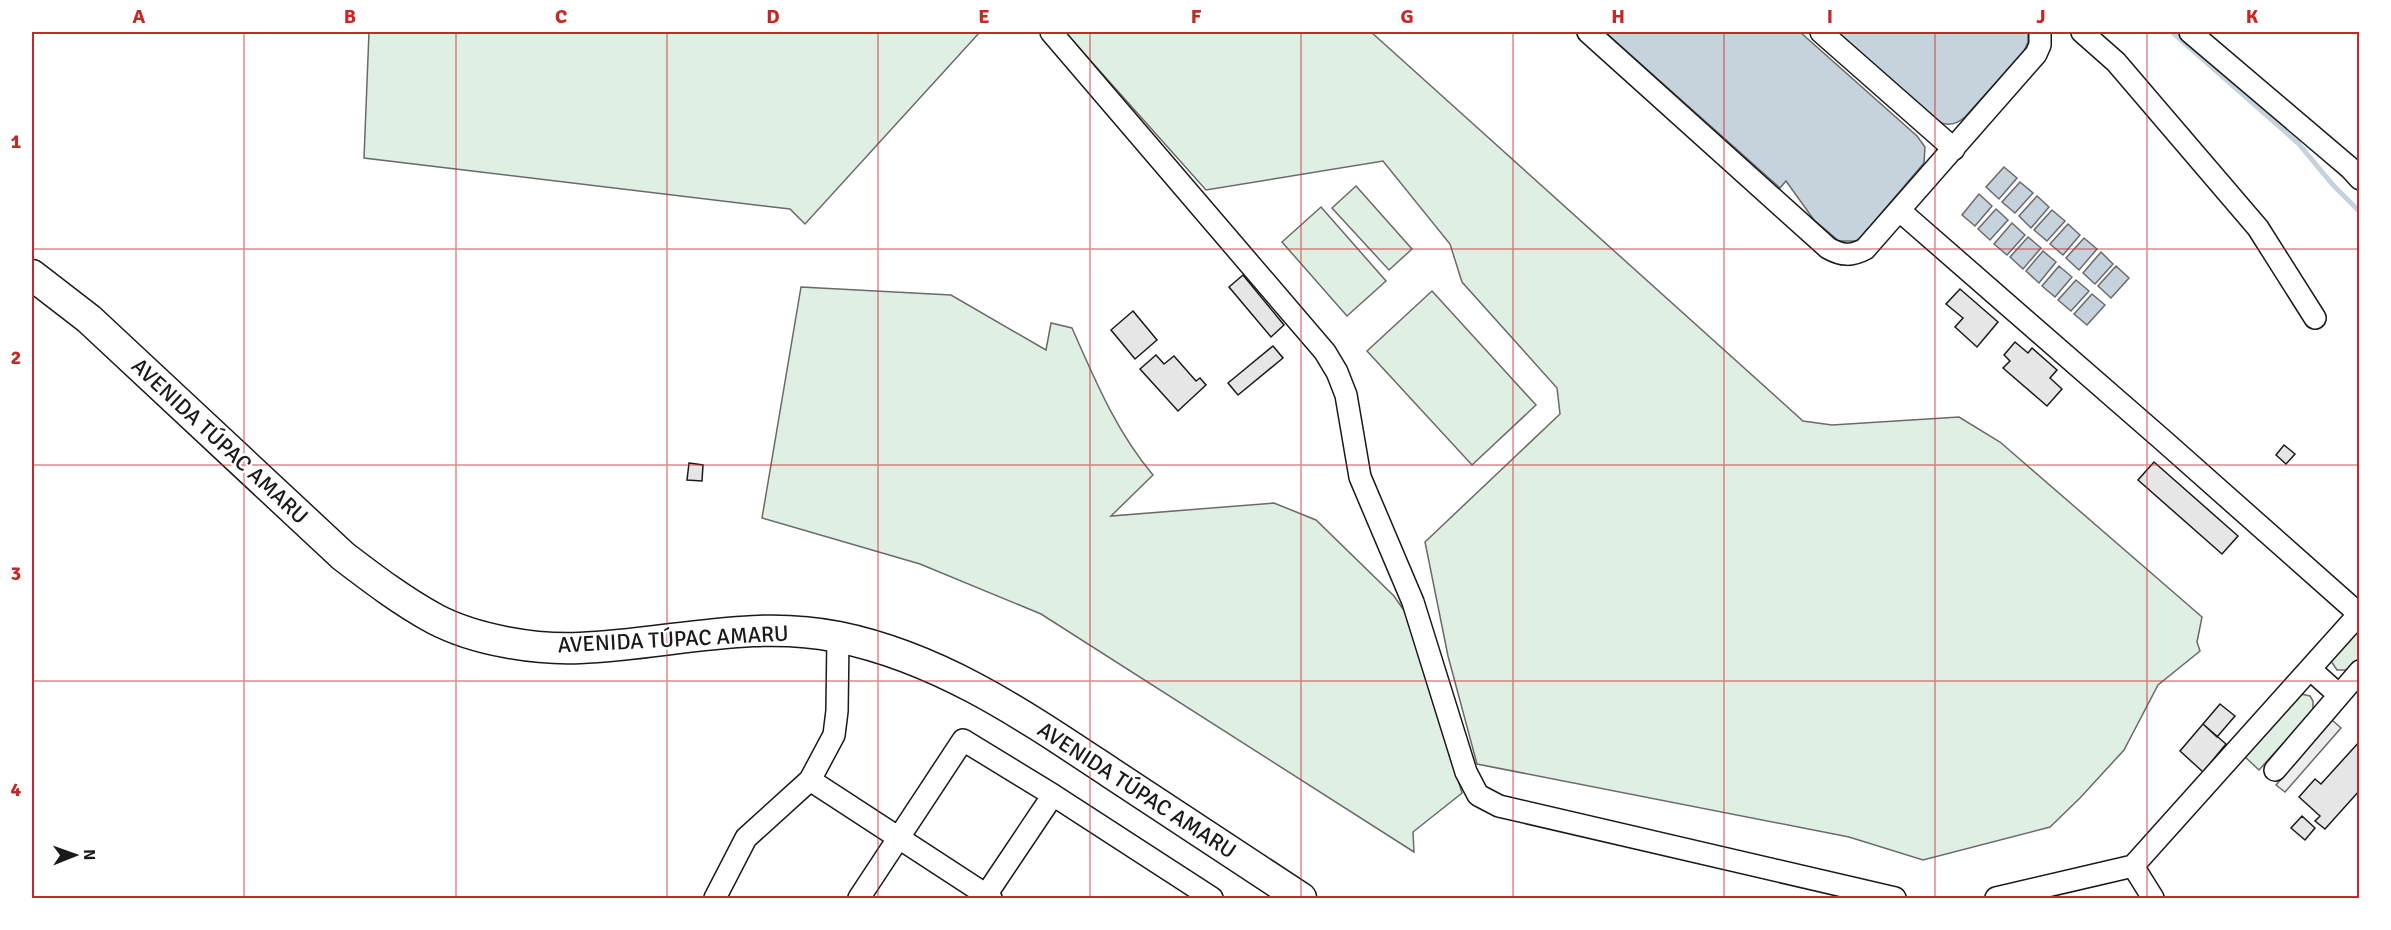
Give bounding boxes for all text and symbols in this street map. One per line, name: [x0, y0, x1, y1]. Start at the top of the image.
text: A: [133, 4, 146, 29]
text: B: [344, 4, 356, 29]
text: C: [555, 4, 567, 29]
text: D: [766, 4, 780, 29]
text: E: [978, 4, 990, 29]
text: F: [1191, 4, 1202, 29]
text: G: [1400, 4, 1414, 29]
text: H: [1611, 4, 1625, 29]
text: I: [1827, 4, 1833, 29]
text: J: [2036, 4, 2046, 29]
text: K: [2246, 4, 2259, 29]
text: 1: [11, 129, 22, 154]
text: 2: [11, 345, 21, 370]
street label: AVENIDA TÚPAC AMARU: [126, 352, 314, 530]
text: 3: [11, 561, 21, 586]
street label: AVENIDA TÚPAC AMARU: [557, 619, 789, 659]
street label: AVENIDA TÚPAC AMARU: [1033, 716, 1241, 864]
text: 4: [11, 777, 22, 802]
north arrow: [45, 825, 105, 885]
text: N: [79, 849, 99, 860]

